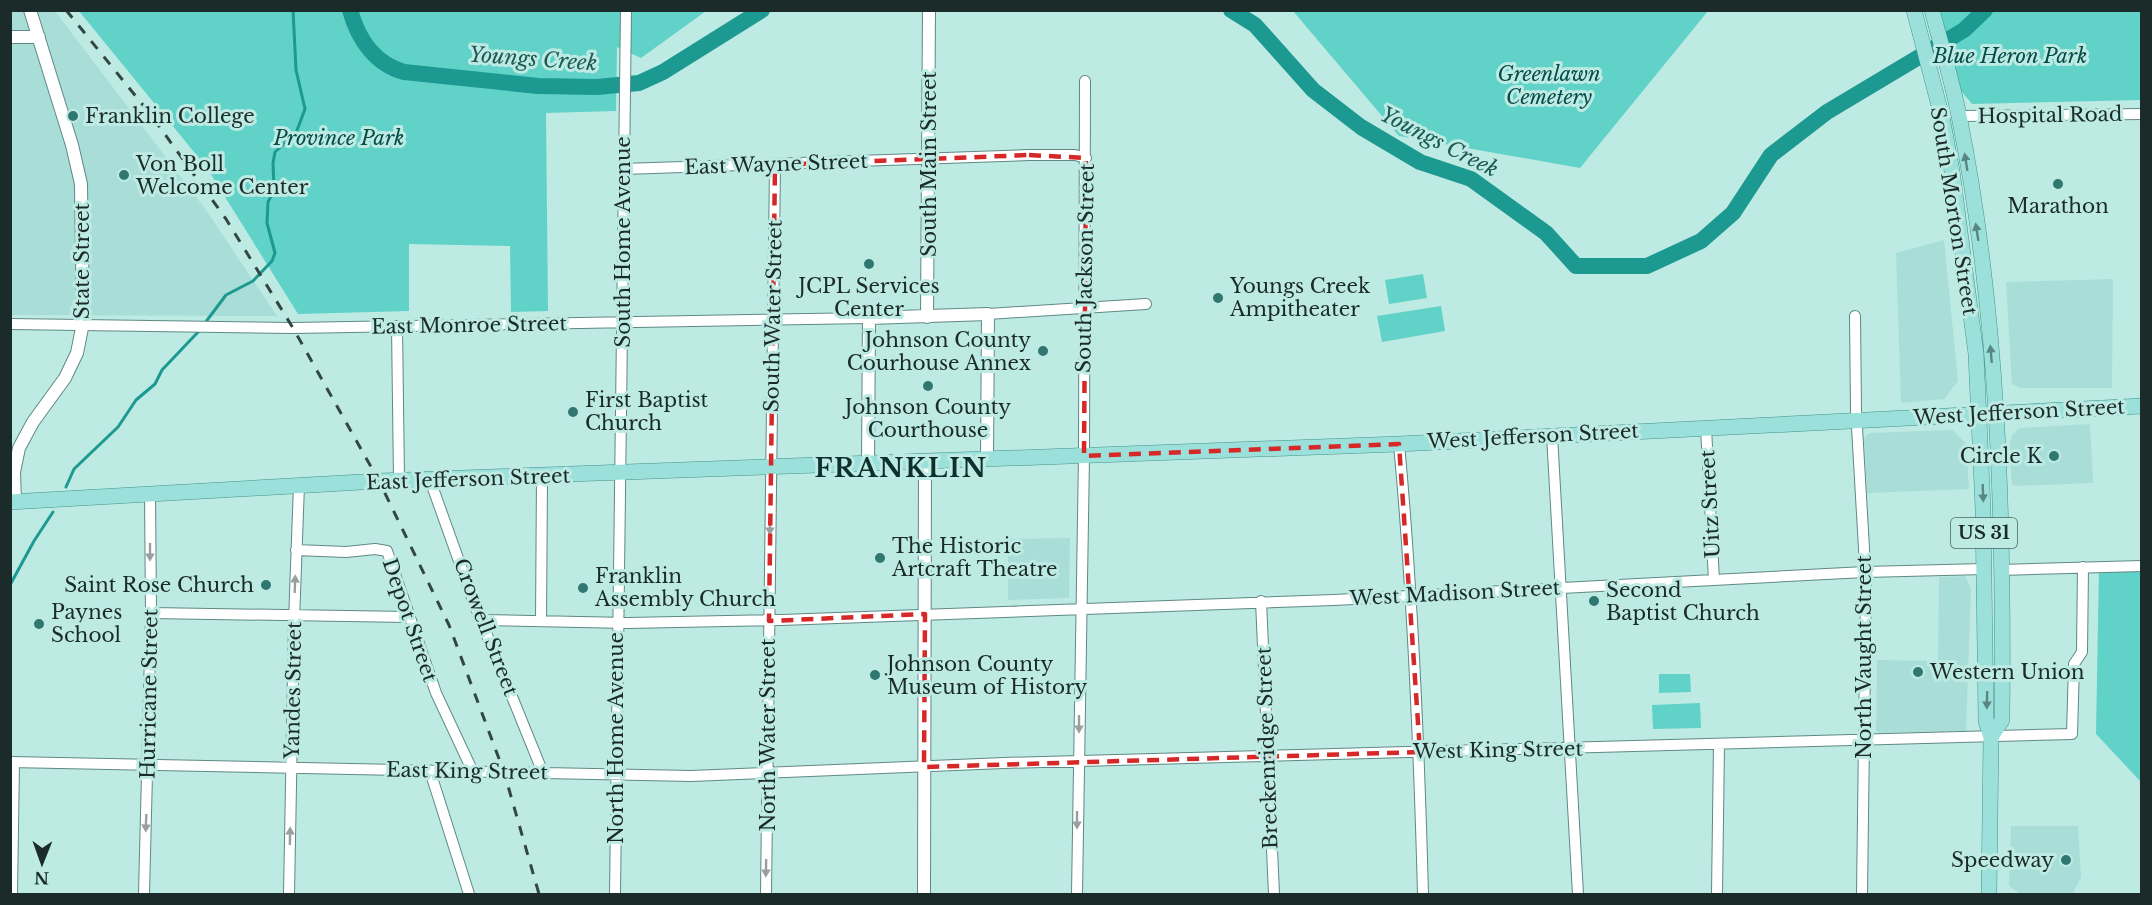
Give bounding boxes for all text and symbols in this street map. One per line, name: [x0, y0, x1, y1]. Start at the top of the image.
water label: Youngs Creek: [468, 42, 598, 76]
park label: Blue Heron Park: [1932, 44, 2087, 68]
park label: Greenlawn Cemetery: [1498, 62, 1600, 109]
street label: South Main Street: [917, 71, 941, 257]
water label: Youngs Creek: [1376, 101, 1502, 183]
street label: Hospital Road: [1977, 102, 2123, 128]
place label: Franklin College: [85, 104, 255, 128]
street label: South Morton Street: [1926, 105, 1982, 317]
marker: Franklin College: [66, 109, 80, 123]
park label: Province Park: [273, 126, 404, 150]
street label: South Home Avenue: [611, 136, 635, 348]
street label: East Wayne Street: [684, 149, 869, 179]
place label: Von Boll Welcome Center: [135, 152, 309, 199]
one-way arrow: [1962, 152, 1971, 171]
street label: South Jackson Street: [1071, 163, 1099, 373]
marker: Von Boll Welcome Center: [117, 168, 131, 182]
marker: Marathon: [2051, 177, 2065, 191]
place label: Marathon: [2007, 194, 2109, 218]
street label: State Street: [70, 202, 94, 319]
street label: South Water Street: [759, 219, 787, 412]
one-way arrow: [1973, 222, 1982, 241]
marker: JCPL Services Center: [862, 257, 876, 271]
place label: JCPL Services Center: [795, 274, 940, 321]
place label: Youngs Creek Ampitheater: [1229, 274, 1371, 321]
marker: Youngs Creek Ampitheater: [1211, 291, 1225, 305]
street label: East Monroe Street: [371, 311, 568, 339]
place label: Johnson County Courhouse Annex: [847, 328, 1031, 375]
marker: Johnson County Courhouse Annex: [1036, 344, 1050, 358]
one-way arrow: [1986, 345, 1996, 364]
marker: Johnson County Courthouse: [921, 379, 935, 393]
place label: First Baptist Church: [585, 388, 709, 435]
street label: West Jefferson Street: [1912, 394, 2126, 430]
place label: Johnson County Courthouse: [842, 395, 1011, 442]
marker: First Baptist Church: [566, 405, 580, 419]
street label: West Jefferson Street: [1426, 418, 1640, 454]
place label: Circle K: [1960, 444, 2042, 468]
street label: Uitz Street: [1695, 449, 1725, 559]
marker: Circle K: [2047, 449, 2061, 463]
district label: FRANKLIN: [814, 452, 988, 484]
street label: East Jefferson Street: [366, 463, 571, 495]
one-way arrow: [1978, 483, 1987, 502]
one-way arrow: [765, 517, 775, 536]
road number: US 31: [1951, 518, 2017, 548]
place label: The Historic Artcraft Theatre: [891, 534, 1058, 581]
one-way arrow: [145, 542, 155, 561]
marker: The Historic Artcraft Theatre: [873, 551, 887, 565]
street label: Depot Street: [378, 555, 443, 685]
street label: Crowell Street: [449, 555, 523, 699]
street label: North Vaught Street: [1852, 555, 1876, 759]
place label: Franklin Assembly Church: [594, 564, 776, 611]
place label: Saint Rose Church: [64, 573, 254, 597]
one-way arrow: [290, 574, 300, 593]
street label: West Madison Street: [1348, 575, 1561, 611]
marker: Saint Rose Church: [259, 578, 273, 592]
place label: Second Baptist Church: [1606, 578, 1760, 625]
marker: Franklin Assembly Church: [576, 581, 590, 595]
marker: Second Baptist Church: [1587, 594, 1601, 608]
place label: Paynes School: [51, 600, 122, 647]
street label: Hurricane Street: [136, 608, 162, 779]
marker: Paynes School: [32, 617, 46, 631]
street label: Yandes Street: [280, 621, 306, 760]
street label: North Home Avenue: [604, 632, 628, 844]
street label: North Water Street: [756, 638, 780, 832]
street label: Breckenridge Street: [1251, 646, 1283, 850]
place label: Johnson County Museum of History: [884, 652, 1088, 699]
place label: Western Union: [1929, 660, 2085, 684]
marker: Western Union: [1911, 665, 1925, 679]
marker: Johnson County Museum of History: [868, 668, 882, 682]
one-way arrow: [1982, 690, 1992, 709]
one-way arrow: [1074, 714, 1084, 733]
street label: West King Street: [1412, 737, 1583, 763]
street label: East King Street: [386, 758, 549, 784]
one-way arrow: [1072, 810, 1082, 829]
one-way arrow: [141, 814, 150, 833]
one-way arrow: [285, 827, 295, 846]
north arrow: [12, 833, 72, 893]
place label: Speedway: [1951, 848, 2054, 872]
marker: Speedway: [2059, 853, 2073, 867]
one-way arrow: [762, 859, 771, 878]
text: N: [34, 868, 49, 888]

